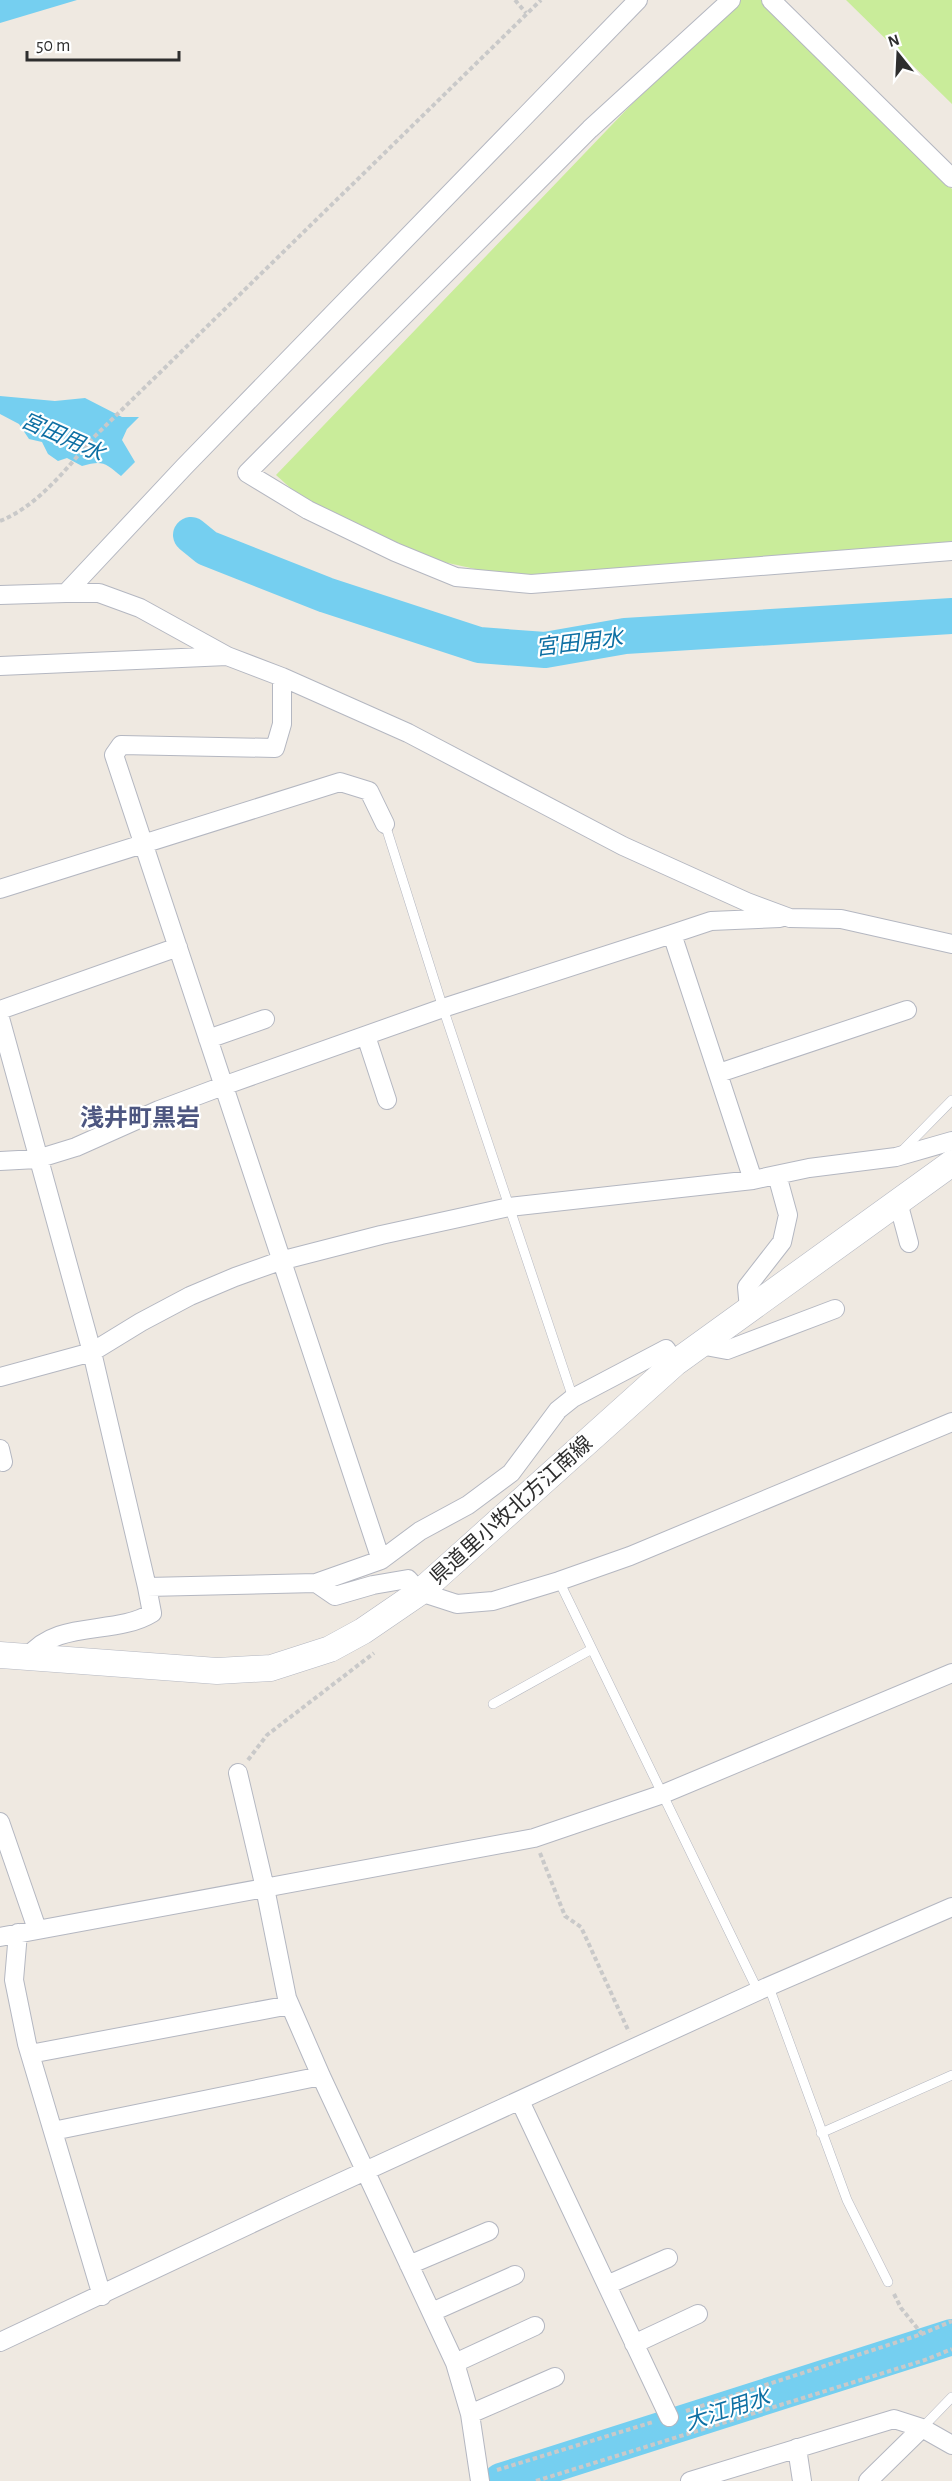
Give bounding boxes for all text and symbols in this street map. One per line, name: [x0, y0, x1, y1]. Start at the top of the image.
scale bar: [27, 24, 178, 62]
north arrow: [868, 24, 928, 84]
text: N: [886, 31, 901, 50]
text: 50 m: [36, 37, 70, 55]
water label: 宮田用水: [18, 408, 109, 466]
water label: 宮田用水: [534, 625, 626, 659]
district label: 浅井町黒岩: [80, 1105, 200, 1131]
street label: 県道里小牧北方江南線: [426, 1432, 596, 1588]
water label: 大江用水: [682, 2384, 774, 2434]

